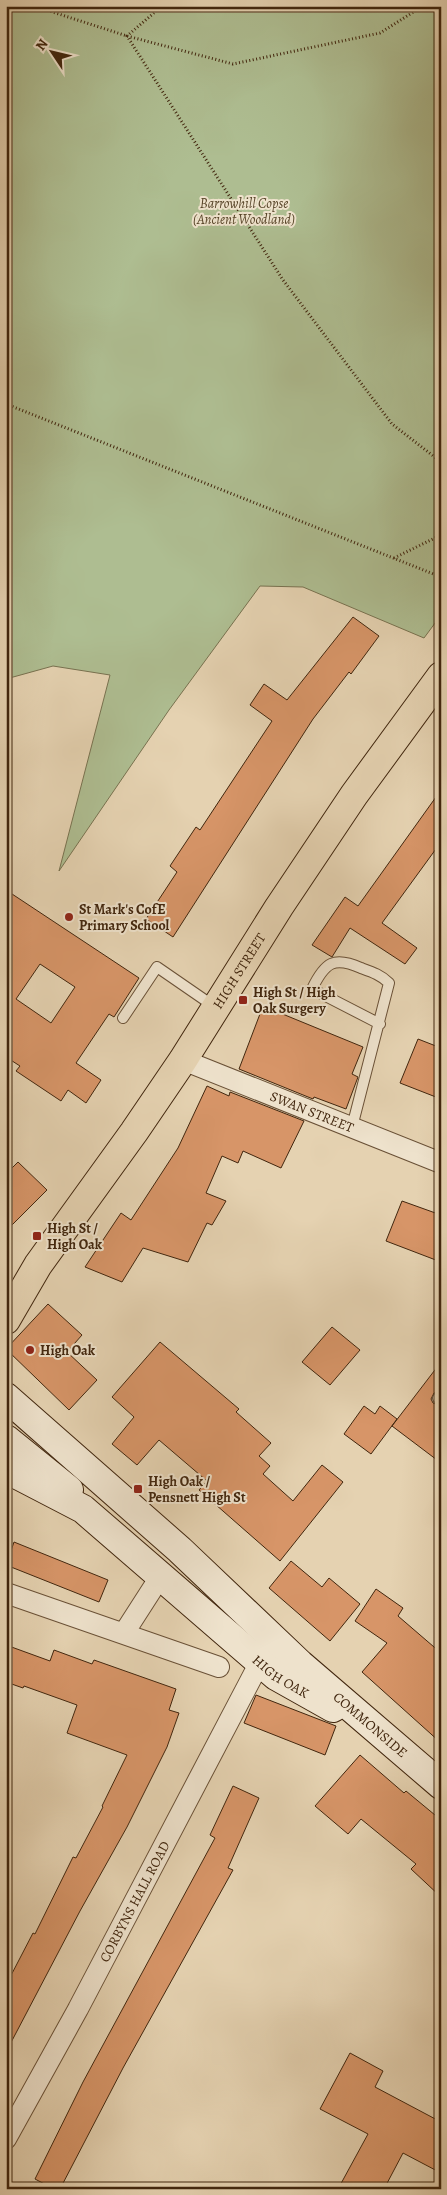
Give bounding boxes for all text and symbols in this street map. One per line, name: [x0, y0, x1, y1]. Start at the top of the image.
north arrow: [28, 28, 78, 78]
text: N: [31, 35, 52, 54]
park label: Barrowhill Copse (Ancient Woodland): [193, 194, 295, 229]
place label: St Mark's CofE Primary School: [79, 900, 170, 935]
marker: St Mark's CofE Primary School: [63, 911, 75, 923]
street label: HIGH STREET: [208, 929, 270, 1012]
place label: High St / High Oak Surgery: [253, 983, 336, 1018]
marker: High St / High Oak Surgery: [237, 994, 249, 1006]
street label: SWAN STREET: [267, 1086, 357, 1137]
place label: High St / High Oak: [47, 1219, 103, 1254]
marker: High St / High Oak: [31, 1230, 43, 1242]
place label: High Oak: [40, 1341, 96, 1360]
marker: High Oak: [24, 1344, 36, 1356]
place label: High Oak / Pensnett High St: [148, 1472, 246, 1507]
marker: High Oak / Pensnett High St: [132, 1483, 144, 1495]
street label: HIGH OAK: [248, 1650, 313, 1702]
street label: COMMONSIDE: [329, 1687, 412, 1762]
street label: CORBYNS HALL ROAD: [95, 1837, 174, 1965]

